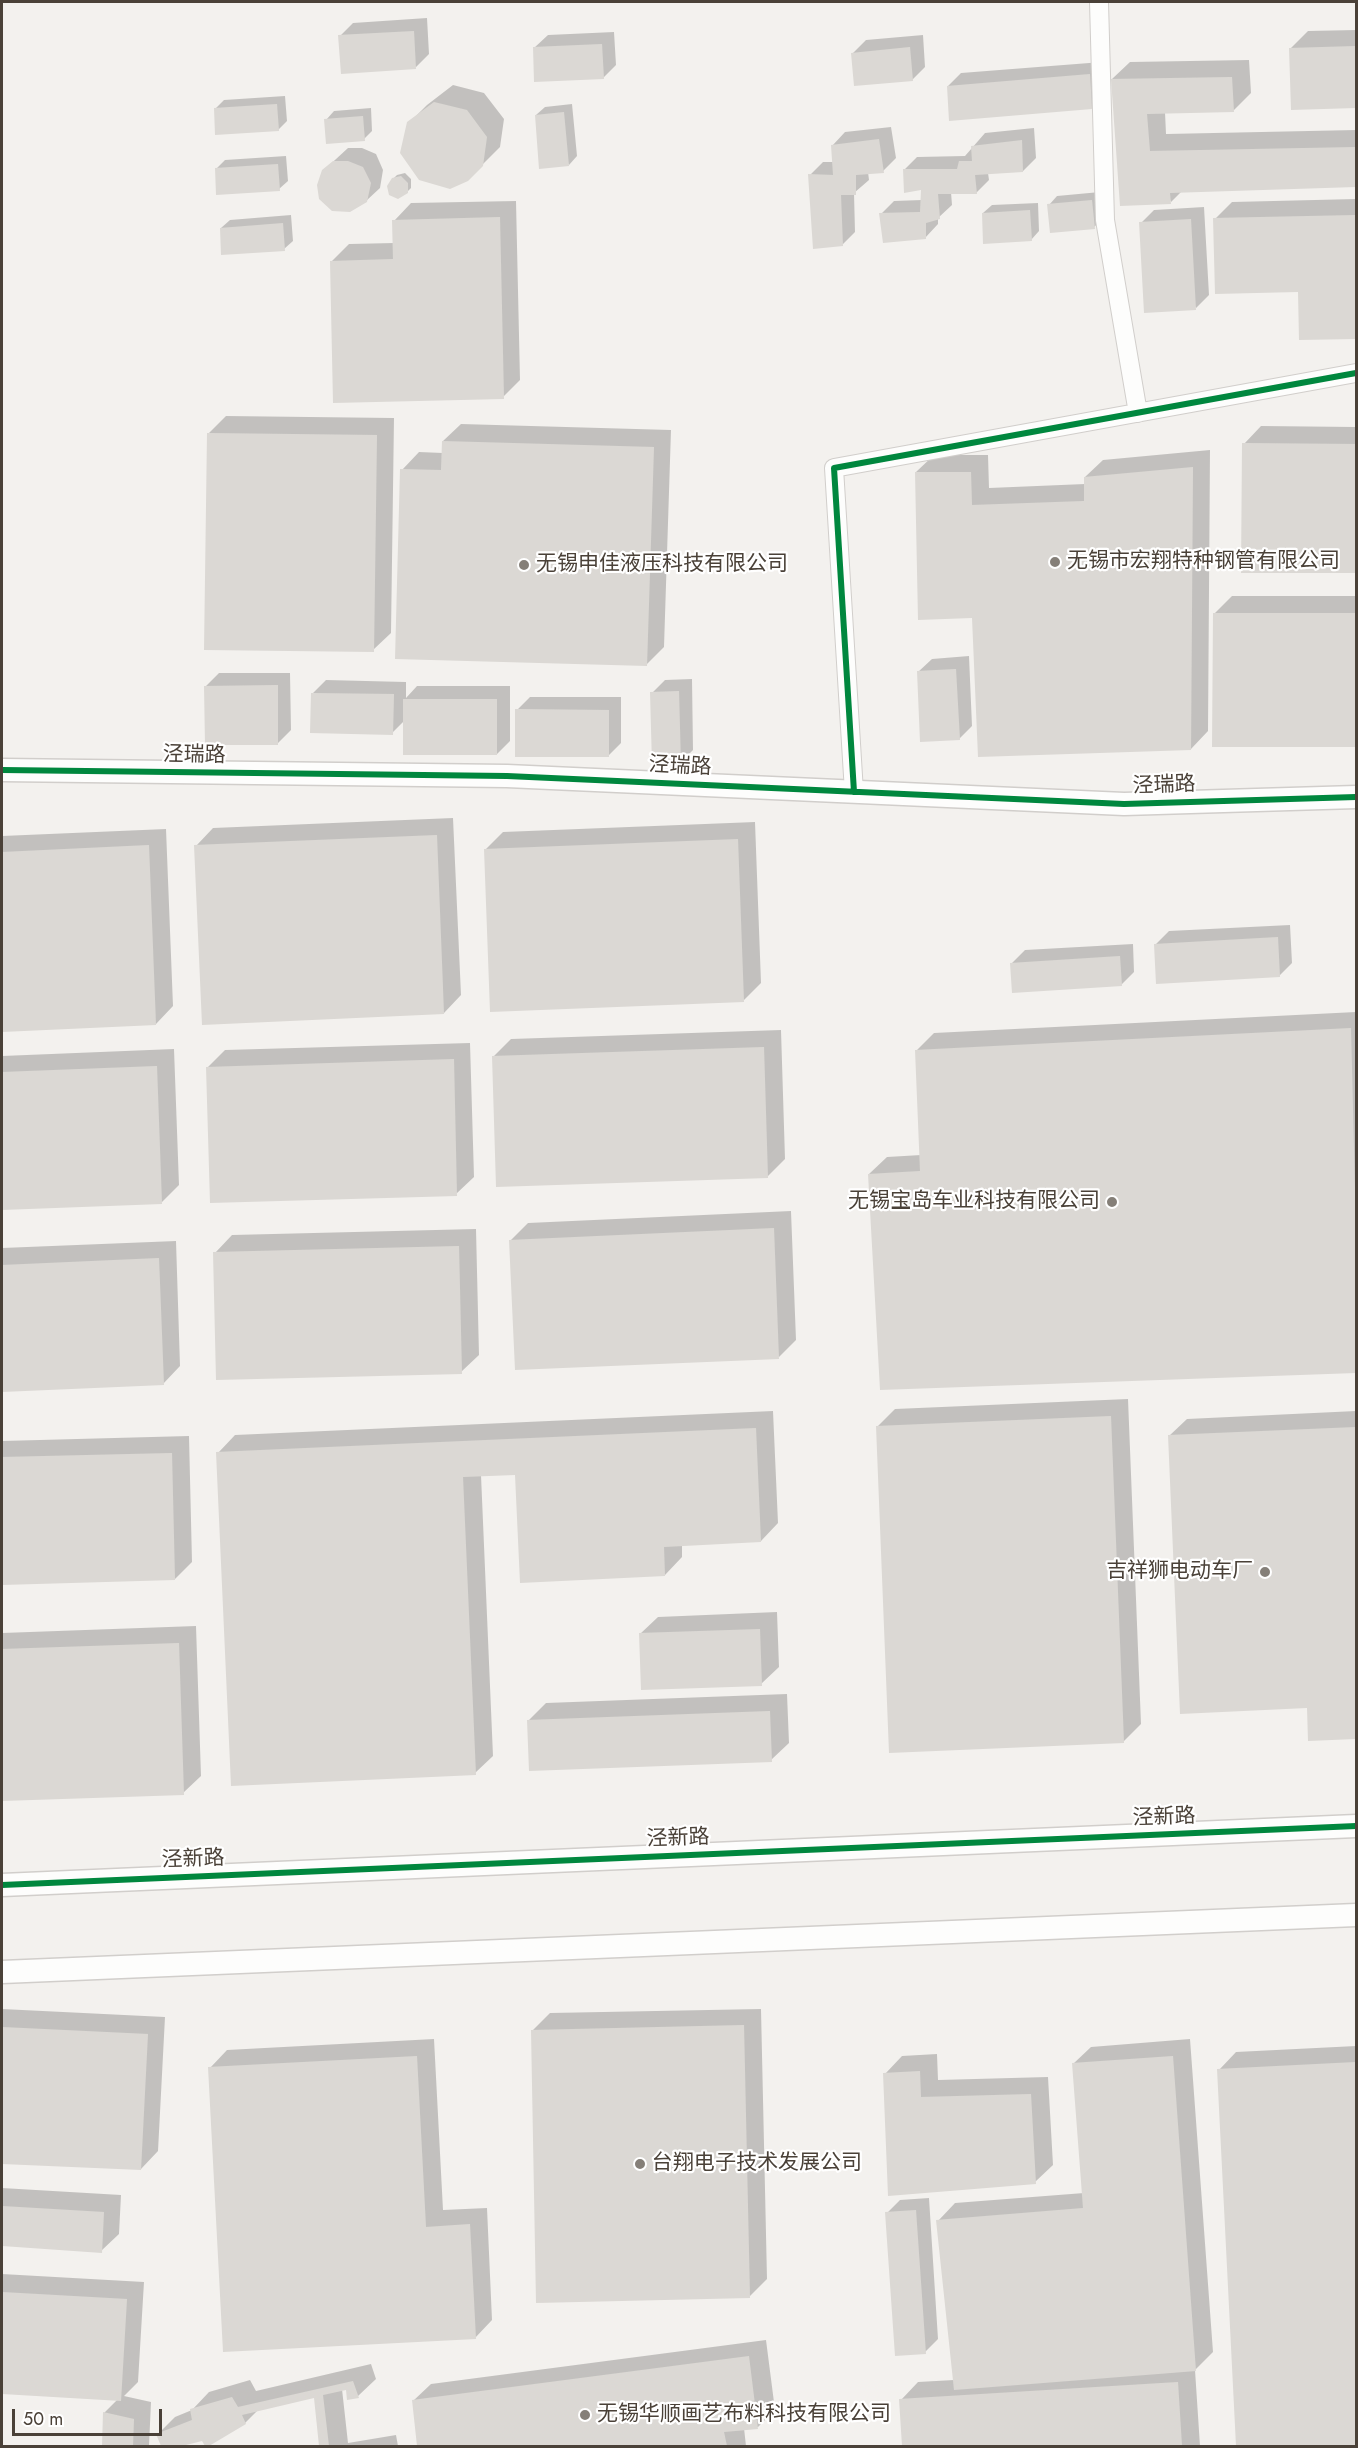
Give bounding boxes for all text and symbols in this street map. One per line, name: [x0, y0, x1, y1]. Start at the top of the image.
place label: 无锡市宏翔特种钢管有限公司: [1067, 549, 1340, 575]
place label: 无锡申佳液压科技有限公司: [536, 552, 788, 578]
marker: 无锡市宏翔特种钢管有限公司: [1048, 555, 1062, 569]
marker: 无锡申佳液压科技有限公司: [517, 558, 531, 572]
street label: 泾瑞路: [162, 743, 226, 769]
street label: 泾瑞路: [648, 753, 712, 781]
street label: 泾瑞路: [1132, 772, 1196, 800]
place label: 无锡宝岛车业科技有限公司: [848, 1189, 1100, 1215]
marker: 无锡宝岛车业科技有限公司: [1105, 1195, 1119, 1209]
place label: 吉祥狮电动车厂: [1106, 1559, 1253, 1585]
marker: 吉祥狮电动车厂: [1258, 1565, 1272, 1579]
street label: 泾新路: [1132, 1804, 1196, 1832]
street label: 泾新路: [646, 1825, 710, 1853]
street label: 泾新路: [161, 1846, 225, 1874]
place label: 台翔电子技术发展公司: [652, 2151, 862, 2177]
marker: 台翔电子技术发展公司: [633, 2157, 647, 2171]
scale bar: [15, 2397, 165, 2435]
place label: 无锡华顺画艺布料科技有限公司: [597, 2402, 891, 2428]
text: 50 m: [23, 2406, 63, 2432]
marker: 无锡华顺画艺布料科技有限公司: [578, 2408, 592, 2422]

